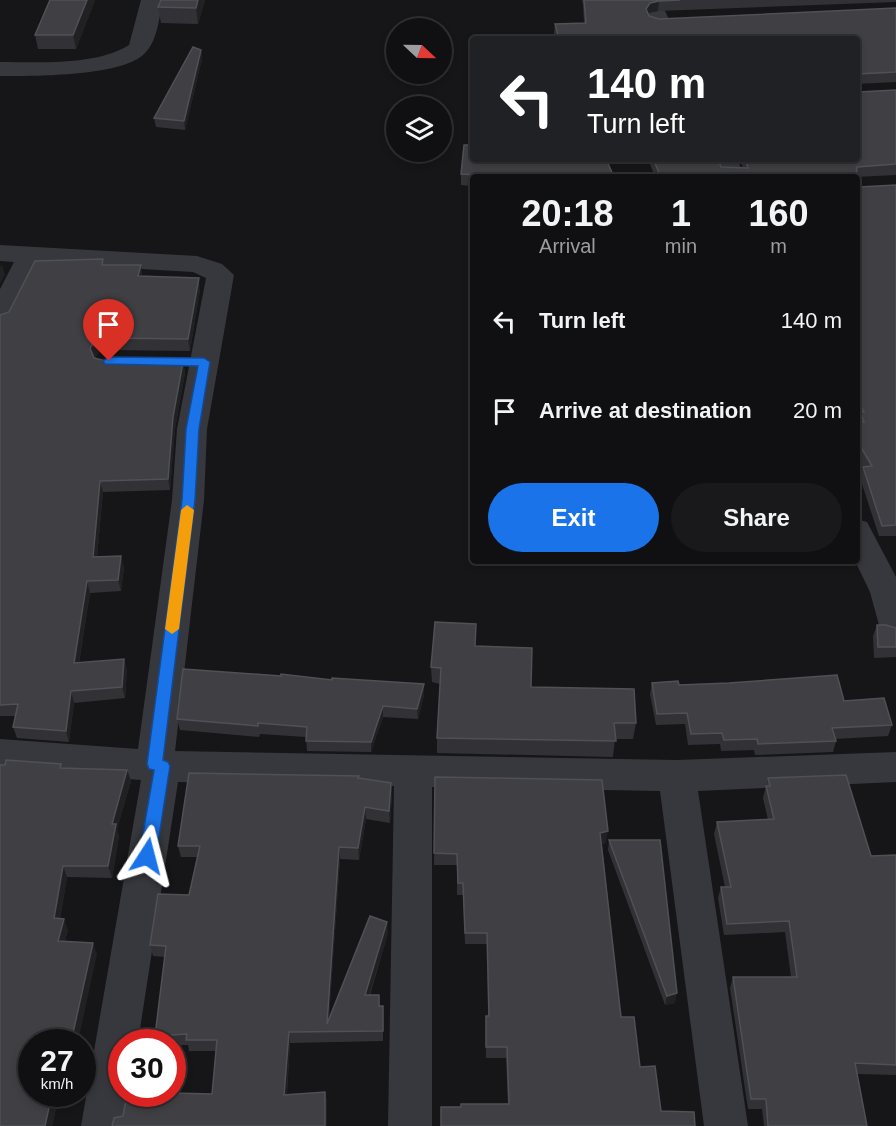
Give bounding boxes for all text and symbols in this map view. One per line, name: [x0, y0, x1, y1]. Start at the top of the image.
north arrow: [386, 18, 452, 84]
map controls: [386, 18, 452, 162]
icon: left: [488, 60, 566, 138]
text: 140 m: [587, 60, 706, 107]
button: layers: [386, 96, 452, 162]
text: Turn left: [587, 109, 685, 139]
text: 20:18: [521, 193, 613, 234]
text: 1: [671, 193, 691, 234]
text: 160: [748, 193, 809, 234]
text: Arrival: [539, 235, 596, 257]
text: min: [665, 235, 697, 257]
text: m: [770, 235, 787, 257]
pin: [83, 299, 134, 361]
icon: left: [488, 305, 521, 338]
icon: arrive: [92, 308, 125, 341]
text: Turn left: [539, 308, 625, 333]
text: 140 m: [781, 308, 842, 333]
icon: arrive: [488, 395, 521, 428]
text: Arrive at destination: [539, 398, 752, 423]
text: 20 m: [793, 398, 842, 423]
button: Exit: [488, 483, 659, 552]
button: Share: [671, 483, 842, 552]
position arrow: [115, 824, 179, 888]
speed limit sign: 30: [108, 1029, 186, 1107]
text: 27: [40, 1044, 74, 1077]
text: km/h: [41, 1075, 73, 1092]

